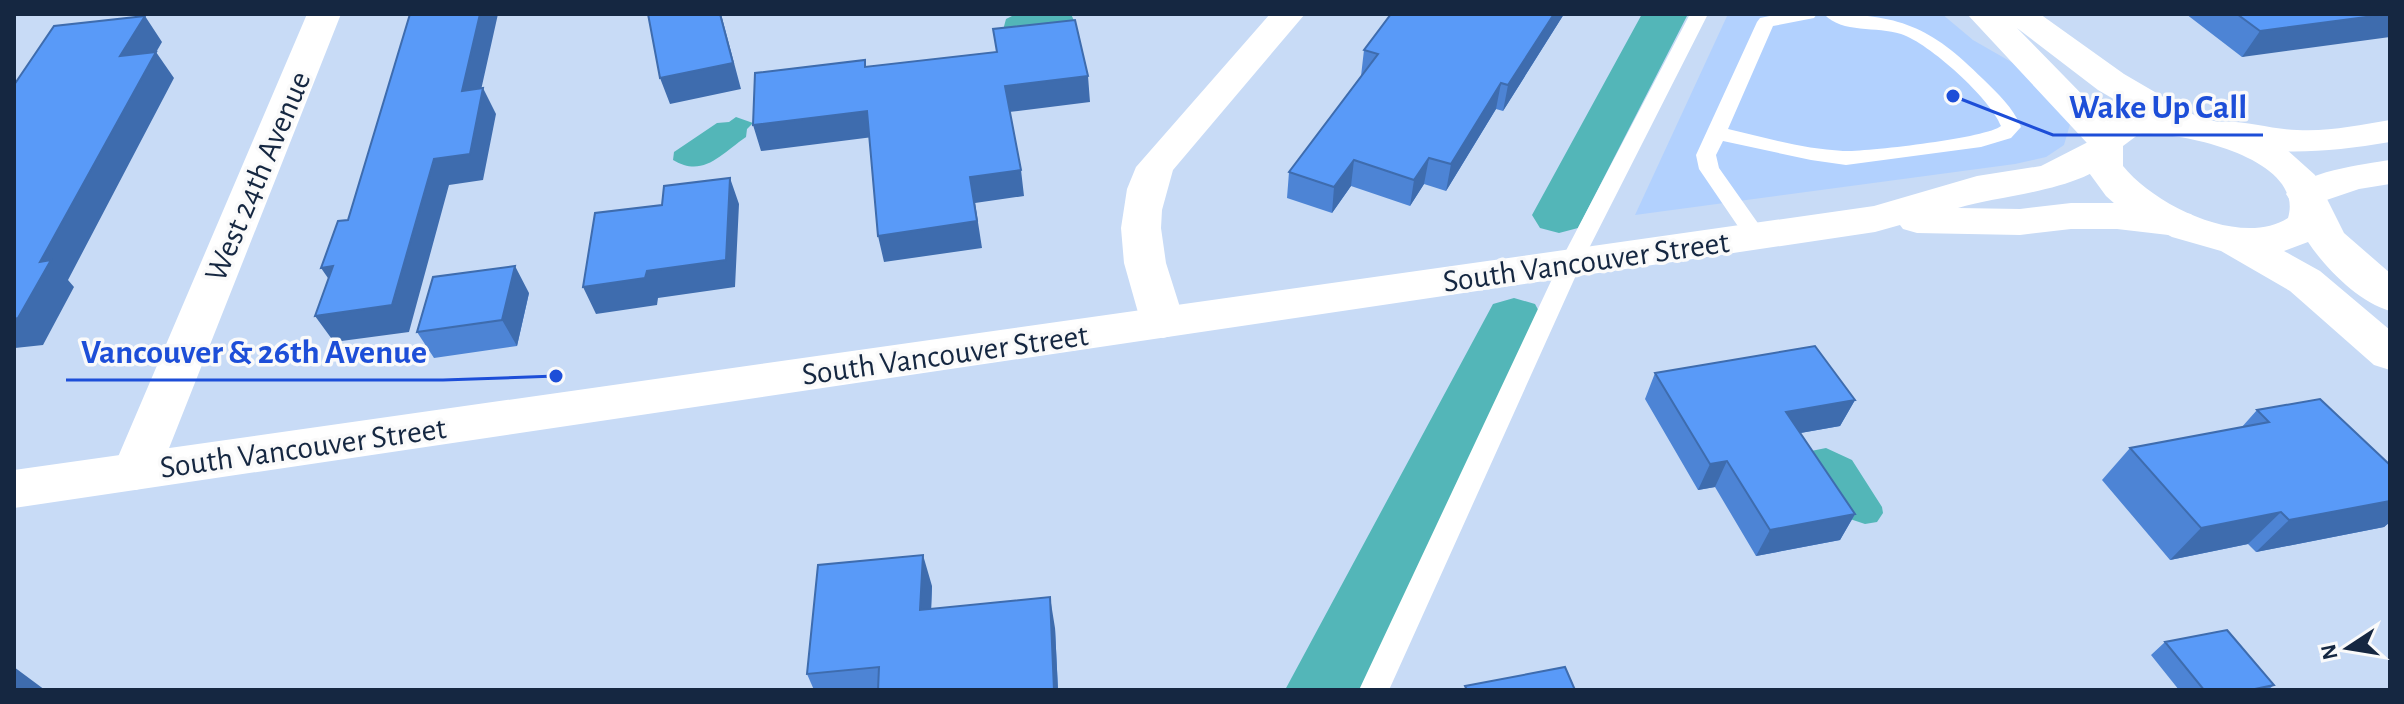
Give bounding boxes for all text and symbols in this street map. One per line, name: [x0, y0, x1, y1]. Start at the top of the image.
street label: West 24th Avenue: [199, 67, 317, 286]
callout: Wake Up Call: [2053, 77, 2263, 135]
text: Wake Up Call: [2069, 91, 2247, 125]
street label: South Vancouver Street: [1441, 226, 1731, 298]
street label: South Vancouver Street: [800, 319, 1090, 391]
callout: Vancouver & 26th Avenue: [66, 322, 443, 380]
text: Vancouver & 26th Avenue: [81, 336, 427, 370]
street label: South Vancouver Street: [158, 412, 448, 484]
north arrow: [2308, 608, 2388, 688]
text: N: [2317, 642, 2342, 662]

